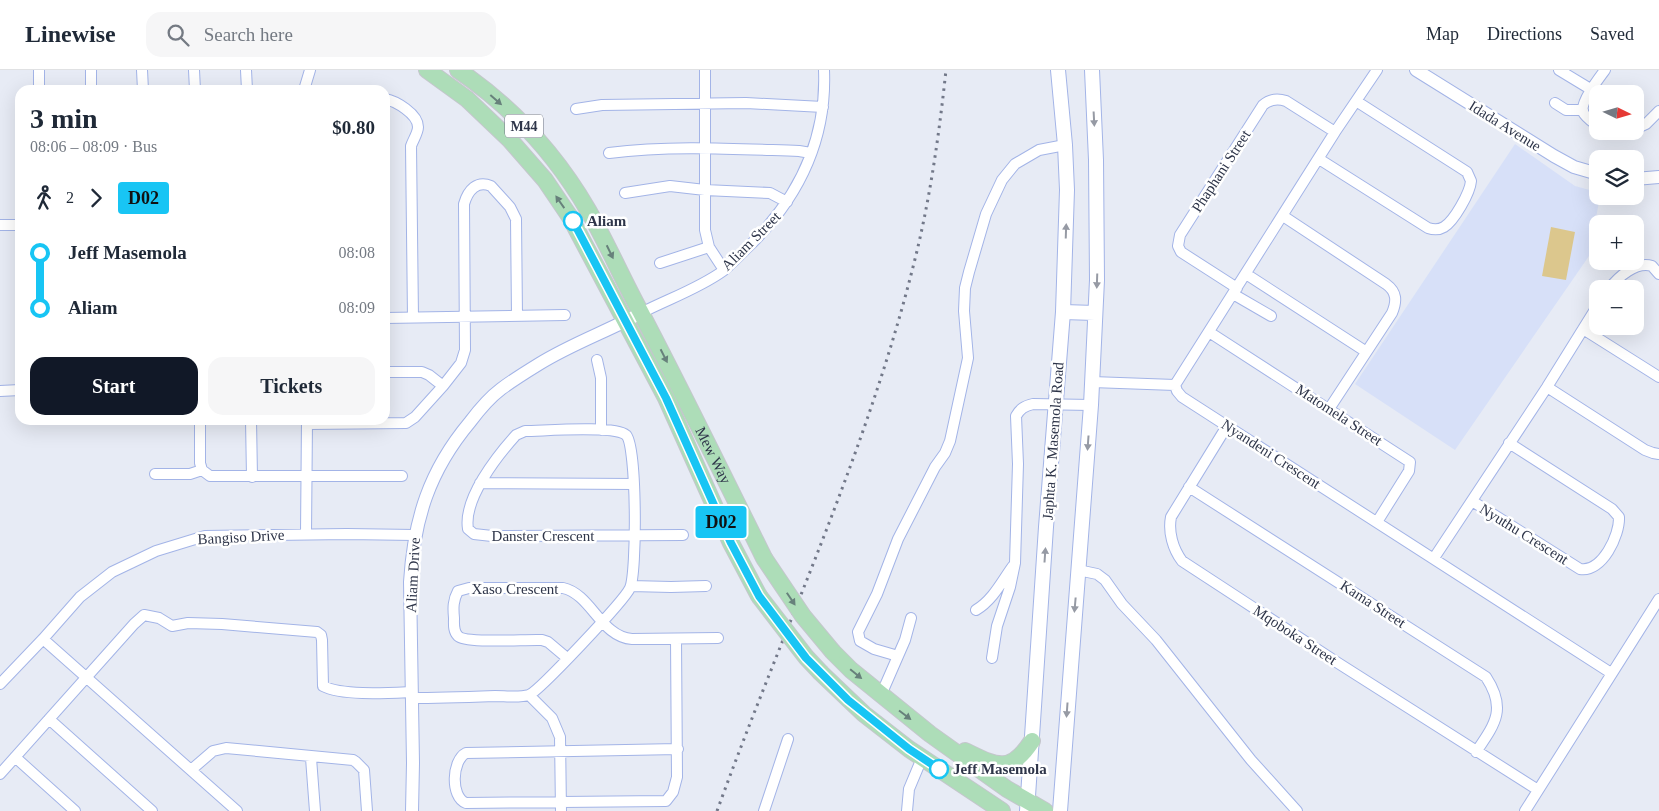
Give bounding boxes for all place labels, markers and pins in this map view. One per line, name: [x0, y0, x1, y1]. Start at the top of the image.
marker: Aliam: [563, 211, 583, 231]
place label: Aliam: [587, 213, 627, 229]
marker: Jeff Masemola: [929, 759, 949, 779]
place label: Jeff Masemola: [953, 761, 1047, 777]

